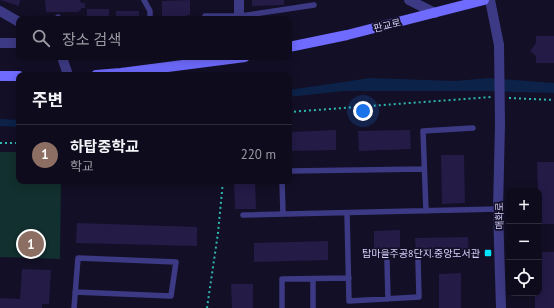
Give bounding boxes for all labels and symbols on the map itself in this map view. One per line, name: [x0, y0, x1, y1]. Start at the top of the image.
street label: 판교로: [372, 16, 402, 35]
your location: [353, 101, 373, 121]
street label: 매화로: [493, 202, 506, 230]
pin: 1: [18, 229, 44, 259]
place label: 탑마을주공8단지.중앙도서관: [362, 247, 481, 260]
marker: 탑마을주공8단지.중앙도서관: [483, 248, 493, 258]

